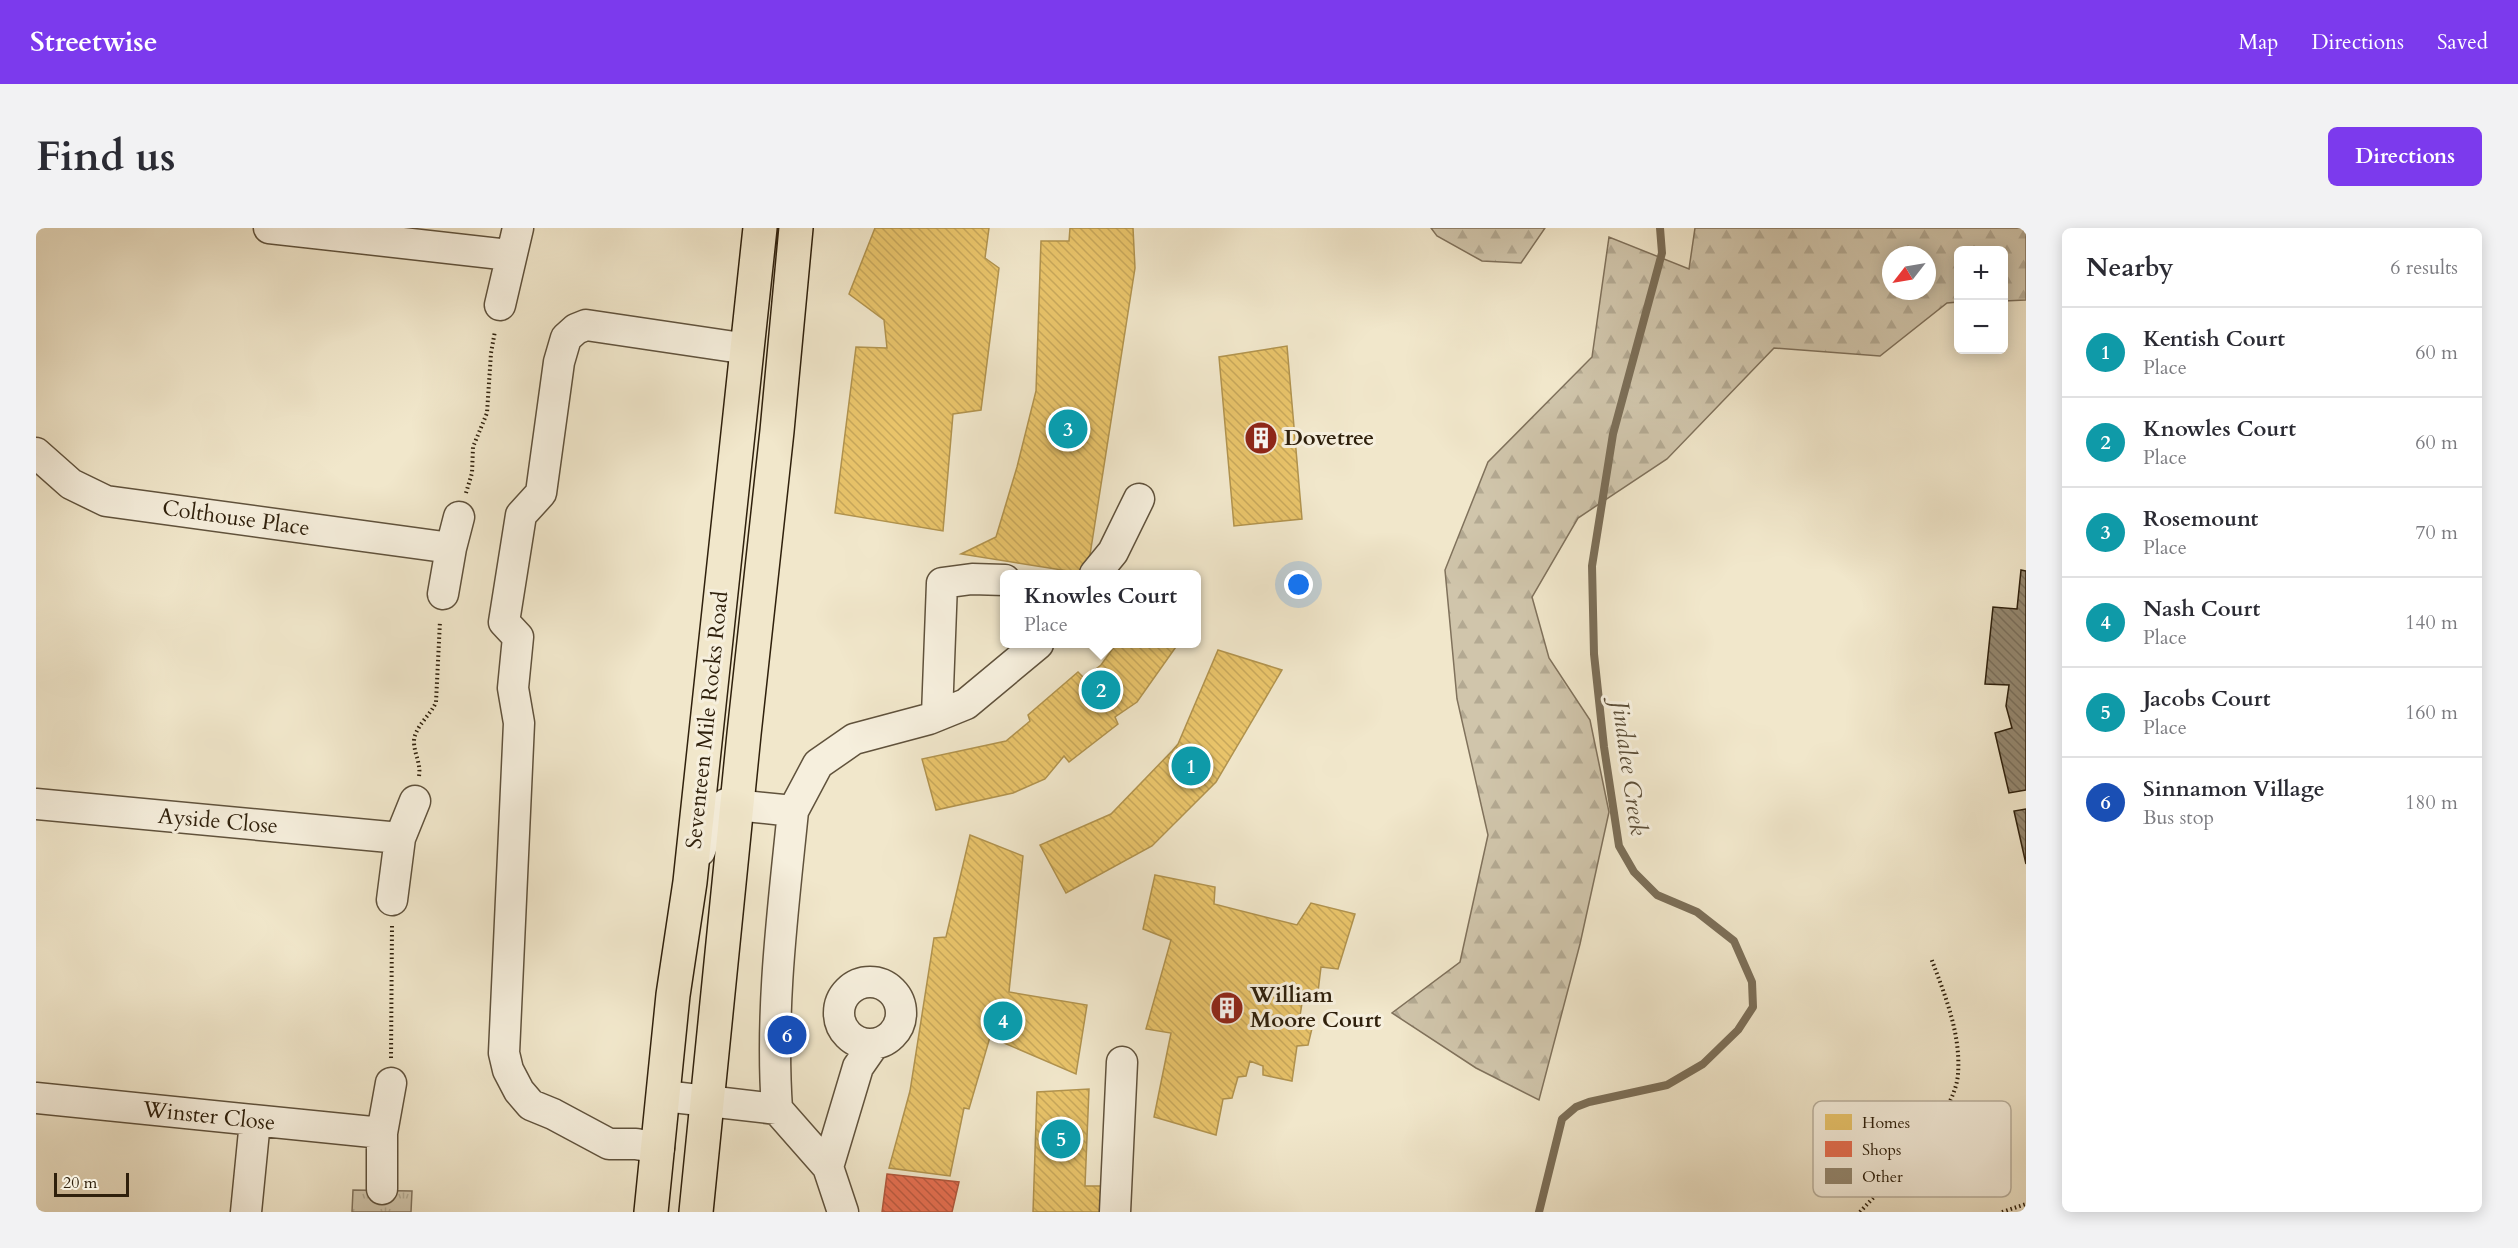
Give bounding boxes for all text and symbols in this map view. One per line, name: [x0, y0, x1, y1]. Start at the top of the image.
text: Streetwise: [30, 23, 158, 61]
text: Map: [2238, 28, 2278, 57]
text: Directions: [2311, 28, 2404, 57]
text: Saved: [2437, 28, 2488, 57]
button: Directions: [2328, 127, 2482, 186]
text: Find us: [36, 128, 176, 185]
north arrow: [1882, 246, 1936, 300]
map controls: [1954, 246, 2008, 354]
button: +: [1954, 246, 2008, 300]
text: Nearby: [2086, 250, 2174, 285]
text: 6 results: [2390, 254, 2458, 281]
button: −: [1954, 300, 2008, 354]
text: Kentish Court: [2143, 324, 2285, 354]
text: 1: [2100, 339, 2111, 366]
text: 60 m: [2415, 339, 2458, 366]
text: Place: [2143, 354, 2187, 381]
pin: 3: [1048, 406, 1088, 452]
text: Knowles Court: [2143, 414, 2296, 444]
building icon: Dovetree: [1243, 420, 1279, 456]
place label: Dovetree: [1284, 423, 1374, 453]
text: 2: [2100, 429, 2111, 456]
text: 60 m: [2415, 429, 2458, 456]
text: Place: [2143, 444, 2187, 471]
street label: Colthouse Place: [160, 493, 312, 543]
text: Rosemount: [2143, 504, 2258, 534]
text: 3: [2100, 519, 2111, 546]
text: 70 m: [2415, 519, 2458, 546]
text: Place: [2143, 534, 2187, 561]
popup: [1000, 570, 1201, 648]
your location: [1284, 570, 1313, 599]
text: Knowles Court: [1024, 581, 1177, 611]
street label: Seventeen Mile Rocks Road: [679, 589, 735, 850]
text: Nash Court: [2143, 594, 2260, 624]
text: 4: [2100, 609, 2111, 636]
text: 140 m: [2405, 609, 2458, 636]
text: Place: [1024, 611, 1068, 638]
text: Place: [2143, 624, 2187, 651]
pin: 2: [1082, 668, 1120, 712]
text: Jacobs Court: [2143, 684, 2270, 714]
water label: Jindalee Creek: [1603, 693, 1655, 838]
text: 5: [2100, 699, 2111, 726]
text: 160 m: [2405, 699, 2458, 726]
text: Place: [2143, 714, 2187, 741]
pin: 1: [1172, 744, 1210, 788]
text: Sinnamon Village: [2143, 774, 2325, 804]
text: 6: [2100, 789, 2111, 816]
text: 180 m: [2405, 789, 2458, 816]
street label: Ayside Close: [157, 801, 279, 841]
text: Bus stop: [2143, 804, 2214, 831]
place label: William Moore Court: [1249, 980, 1382, 1035]
building icon: William Moore Court: [1209, 990, 1245, 1026]
pin: 4: [984, 998, 1022, 1044]
pin: 6: [768, 1012, 807, 1058]
street label: Winster Close: [140, 1094, 277, 1138]
legend: [1813, 1101, 2011, 1197]
text: Homes: [1862, 1112, 1910, 1134]
pin: 5: [1042, 1116, 1080, 1162]
text: Shops: [1862, 1139, 1901, 1161]
text: Other: [1862, 1166, 1903, 1188]
scale bar: [54, 1170, 129, 1198]
text: 20 m: [63, 1172, 97, 1194]

